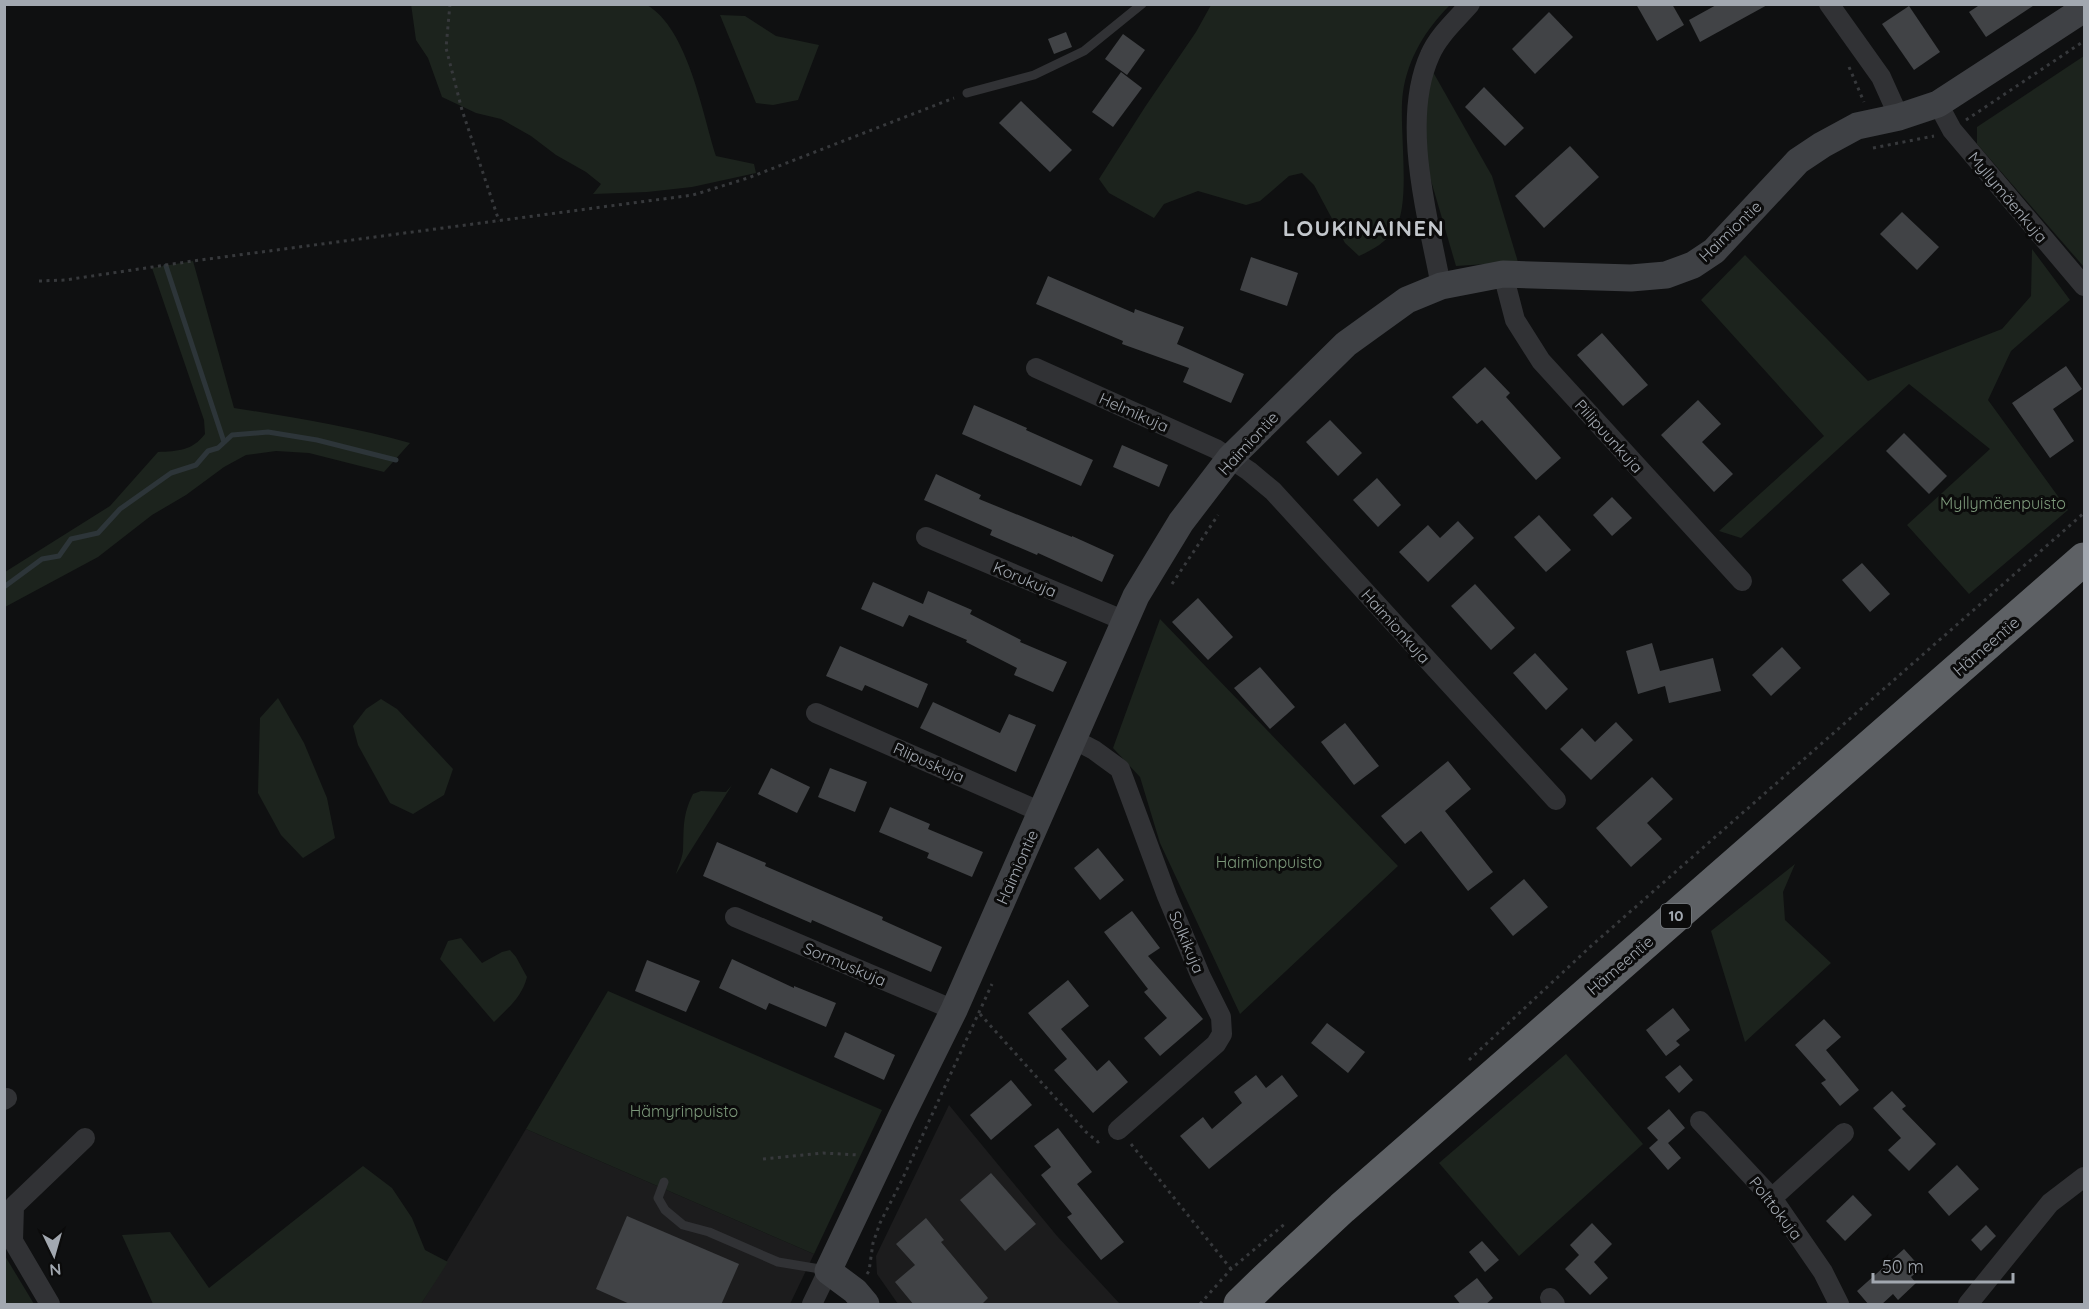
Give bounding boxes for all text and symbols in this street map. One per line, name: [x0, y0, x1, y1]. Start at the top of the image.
street label: Myllymäenkuja: [1964, 147, 2052, 247]
street label: Haimiontie: [1694, 196, 1766, 266]
district label: LOUKINAINEN: [1283, 214, 1445, 242]
street label: Helmikuja: [1096, 388, 1172, 436]
street label: Piilipuunkuja: [1571, 395, 1647, 477]
street label: Haimiontie: [1214, 407, 1282, 479]
park label: Myllymäenpuisto: [1940, 493, 2066, 513]
street label: Korukuja: [990, 557, 1060, 601]
street label: Haimionkuja: [1357, 585, 1435, 667]
street label: Hämeentie: [1949, 612, 2023, 680]
street label: Riipuskuja: [890, 738, 968, 786]
street label: Haimiontie: [992, 827, 1042, 907]
park label: Haimionpuisto: [1216, 852, 1322, 872]
road number: 10: [1661, 904, 1691, 928]
street label: Solkikuja: [1165, 908, 1209, 976]
street label: Hämeentie: [1583, 931, 1657, 999]
street label: Sormuskuja: [801, 938, 889, 990]
park label: Hämyrinpuisto: [630, 1101, 738, 1121]
street label: Polttokuja: [1745, 1172, 1807, 1244]
north arrow: [24, 1225, 84, 1285]
scale bar: [1873, 1246, 2012, 1284]
text: 50 m: [1882, 1255, 1924, 1278]
text: N: [49, 1259, 62, 1280]

